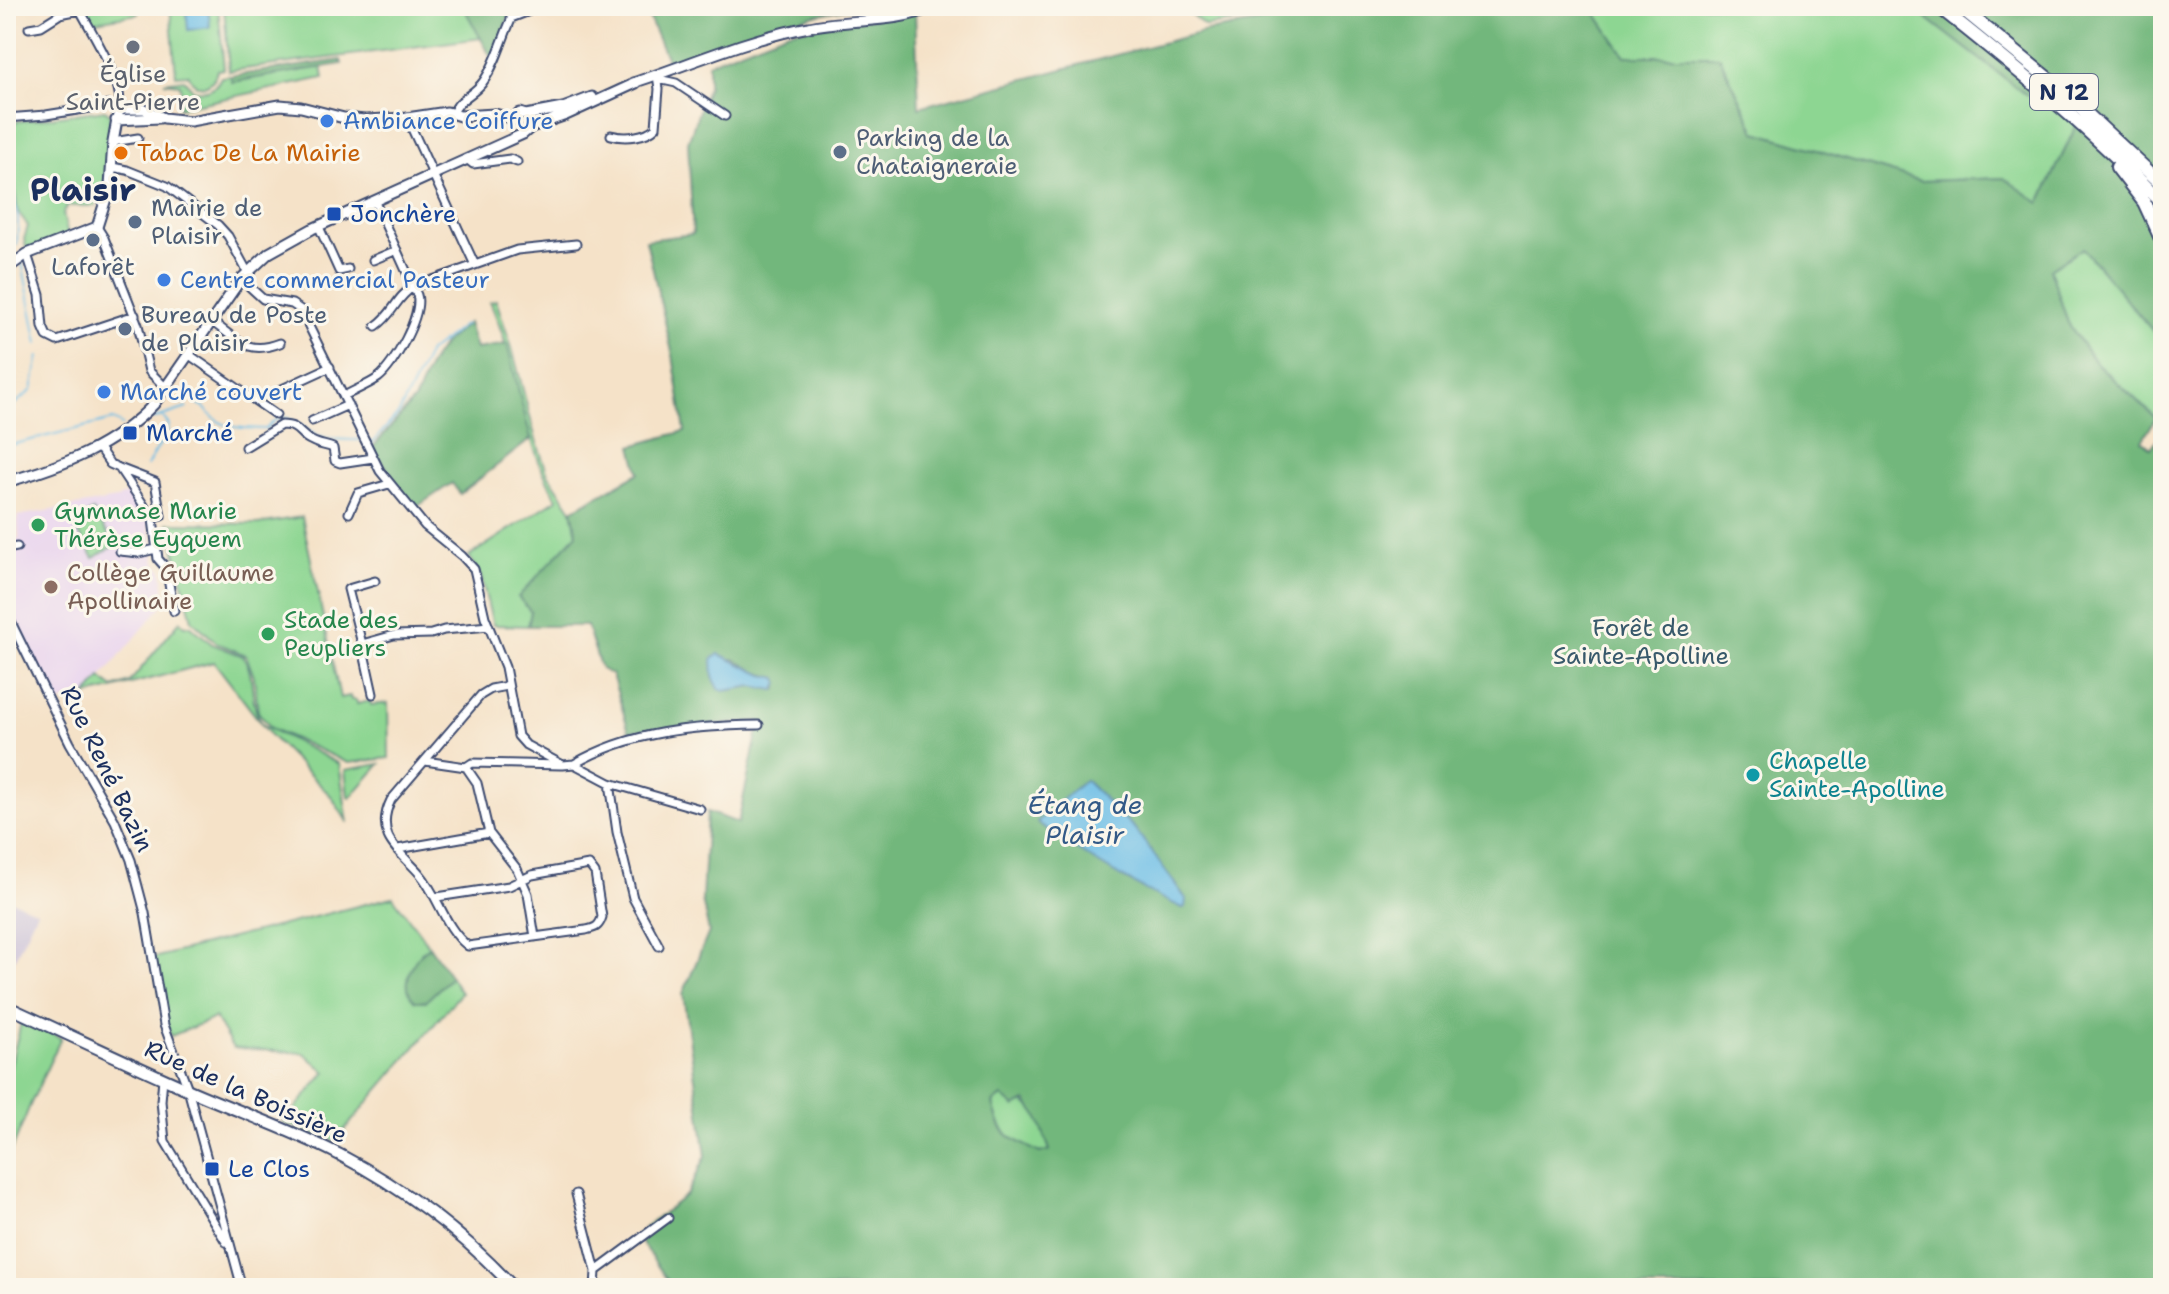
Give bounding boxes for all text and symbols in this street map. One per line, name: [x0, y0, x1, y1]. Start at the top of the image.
marker: Église Saint-Pierre: [124, 38, 142, 56]
place label: Église Saint-Pierre: [66, 58, 200, 118]
road number: N 12: [2030, 74, 2098, 110]
place label: Ambiance Coiffure: [343, 105, 554, 137]
marker: Ambiance Coiffure: [318, 112, 336, 130]
place label: Parking de la Chataigneraie: [856, 122, 1018, 182]
place label: Tabac De La Mairie: [137, 137, 361, 169]
marker: Parking de la Chataigneraie: [831, 143, 849, 161]
marker: Tabac De La Mairie: [112, 144, 130, 162]
district label: Plaisir: [30, 168, 136, 211]
place label: Mairie de Plaisir: [151, 192, 263, 252]
place label: Jonchère: [350, 198, 456, 230]
marker: Jonchère: [325, 205, 343, 223]
marker: Mairie de Plaisir: [126, 213, 144, 231]
marker: Laforêt: [84, 231, 102, 249]
place label: Laforêt: [51, 251, 135, 283]
place label: Centre commercial Pasteur: [180, 264, 490, 296]
marker: Centre commercial Pasteur: [155, 271, 173, 289]
place label: Bureau de Poste de Plaisir: [141, 299, 328, 359]
marker: Bureau de Poste de Plaisir: [116, 320, 134, 338]
place label: Marché couvert: [120, 376, 302, 408]
marker: Marché couvert: [95, 383, 113, 401]
place label: Marché: [146, 417, 234, 449]
marker: Marché: [121, 424, 139, 442]
place label: Gymnase Marie Thérèse Eyquem: [54, 495, 242, 555]
marker: Gymnase Marie Thérèse Eyquem: [29, 516, 47, 534]
place label: Collège Guillaume Apollinaire: [67, 557, 275, 617]
marker: Collège Guillaume Apollinaire: [42, 578, 60, 596]
place label: Stade des Peupliers: [284, 604, 399, 664]
park label: Forêt de Sainte-Apolline: [1553, 612, 1729, 672]
marker: Stade des Peupliers: [259, 625, 277, 643]
street label: Rue René Bazin: [53, 681, 161, 857]
place label: Chapelle Sainte-Apolline: [1769, 745, 1945, 805]
marker: Chapelle Sainte-Apolline: [1744, 766, 1762, 784]
water label: Étang de Plaisir: [1027, 787, 1143, 852]
street label: Rue de la Boissière: [140, 1033, 352, 1151]
place label: Le Clos: [228, 1153, 310, 1185]
marker: Le Clos: [203, 1160, 221, 1178]

